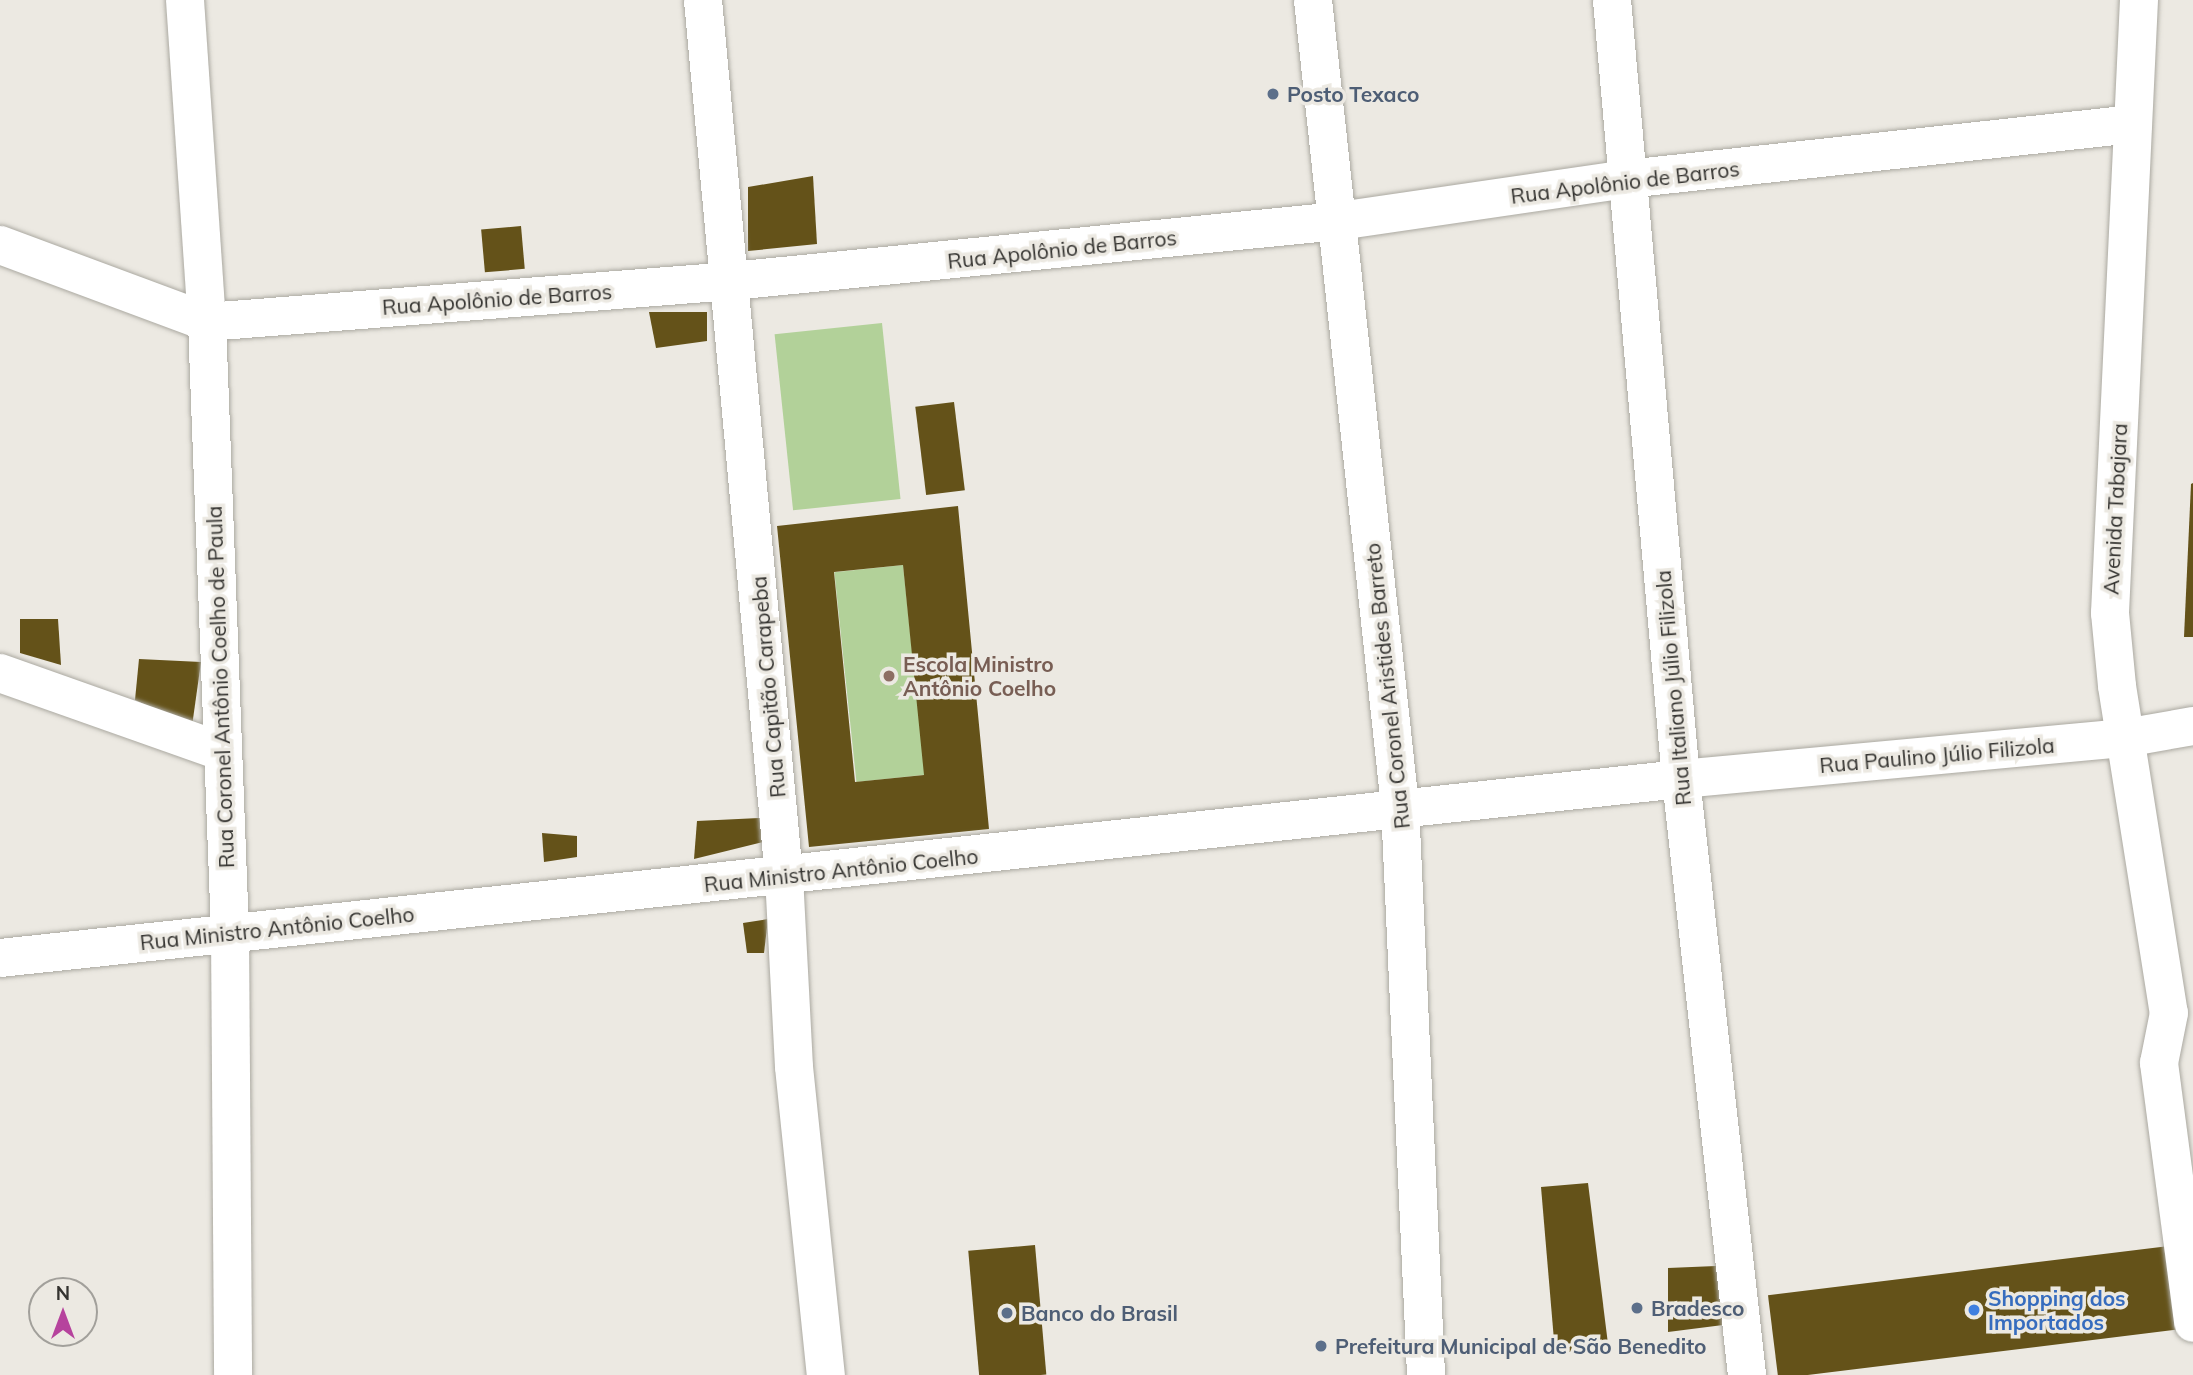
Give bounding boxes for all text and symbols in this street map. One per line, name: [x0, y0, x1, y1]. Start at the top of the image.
place label: Posto Texaco: [1287, 81, 1419, 107]
marker: Posto Texaco: [1265, 86, 1281, 102]
street label: Rua Apolônio de Barros: [1509, 155, 1741, 209]
street label: Rua Apolônio de Barros: [946, 224, 1178, 274]
street label: Rua Apolônio de Barros: [381, 278, 613, 320]
street label: Avenida Tabajara: [2098, 423, 2132, 595]
street label: Rua Coronel Antônio Coelho de Paula: [201, 505, 239, 869]
street label: Rua Coronel Aristides Barreto: [1359, 542, 1415, 830]
street label: Rua Italiano Júlio Filizola: [1650, 569, 1696, 807]
street label: Rua Capitão Carapeba: [746, 575, 790, 799]
place label: Escola Ministro Antônio Coelho: [903, 651, 1056, 701]
marker: Escola Ministro Antônio Coelho: [881, 668, 897, 684]
street label: Rua Paulino Júlio Filizola: [1818, 732, 2056, 778]
street label: Rua Ministro Antônio Coelho: [703, 843, 979, 897]
street label: Rua Ministro Antônio Coelho: [139, 901, 415, 955]
north arrow: [28, 1277, 98, 1347]
text: N: [56, 1281, 70, 1305]
place label: Shopping dos Importados: [1988, 1285, 2126, 1335]
place label: Bradesco: [1651, 1295, 1745, 1321]
place label: Banco do Brasil: [1021, 1300, 1178, 1326]
marker: Bradesco: [1629, 1300, 1645, 1316]
marker: Shopping dos Importados: [1966, 1302, 1982, 1318]
marker: Banco do Brasil: [999, 1305, 1015, 1321]
place label: Prefeitura Municipal de São Benedito: [1335, 1333, 1706, 1359]
marker: Prefeitura Municipal de São Benedito: [1313, 1338, 1329, 1354]

